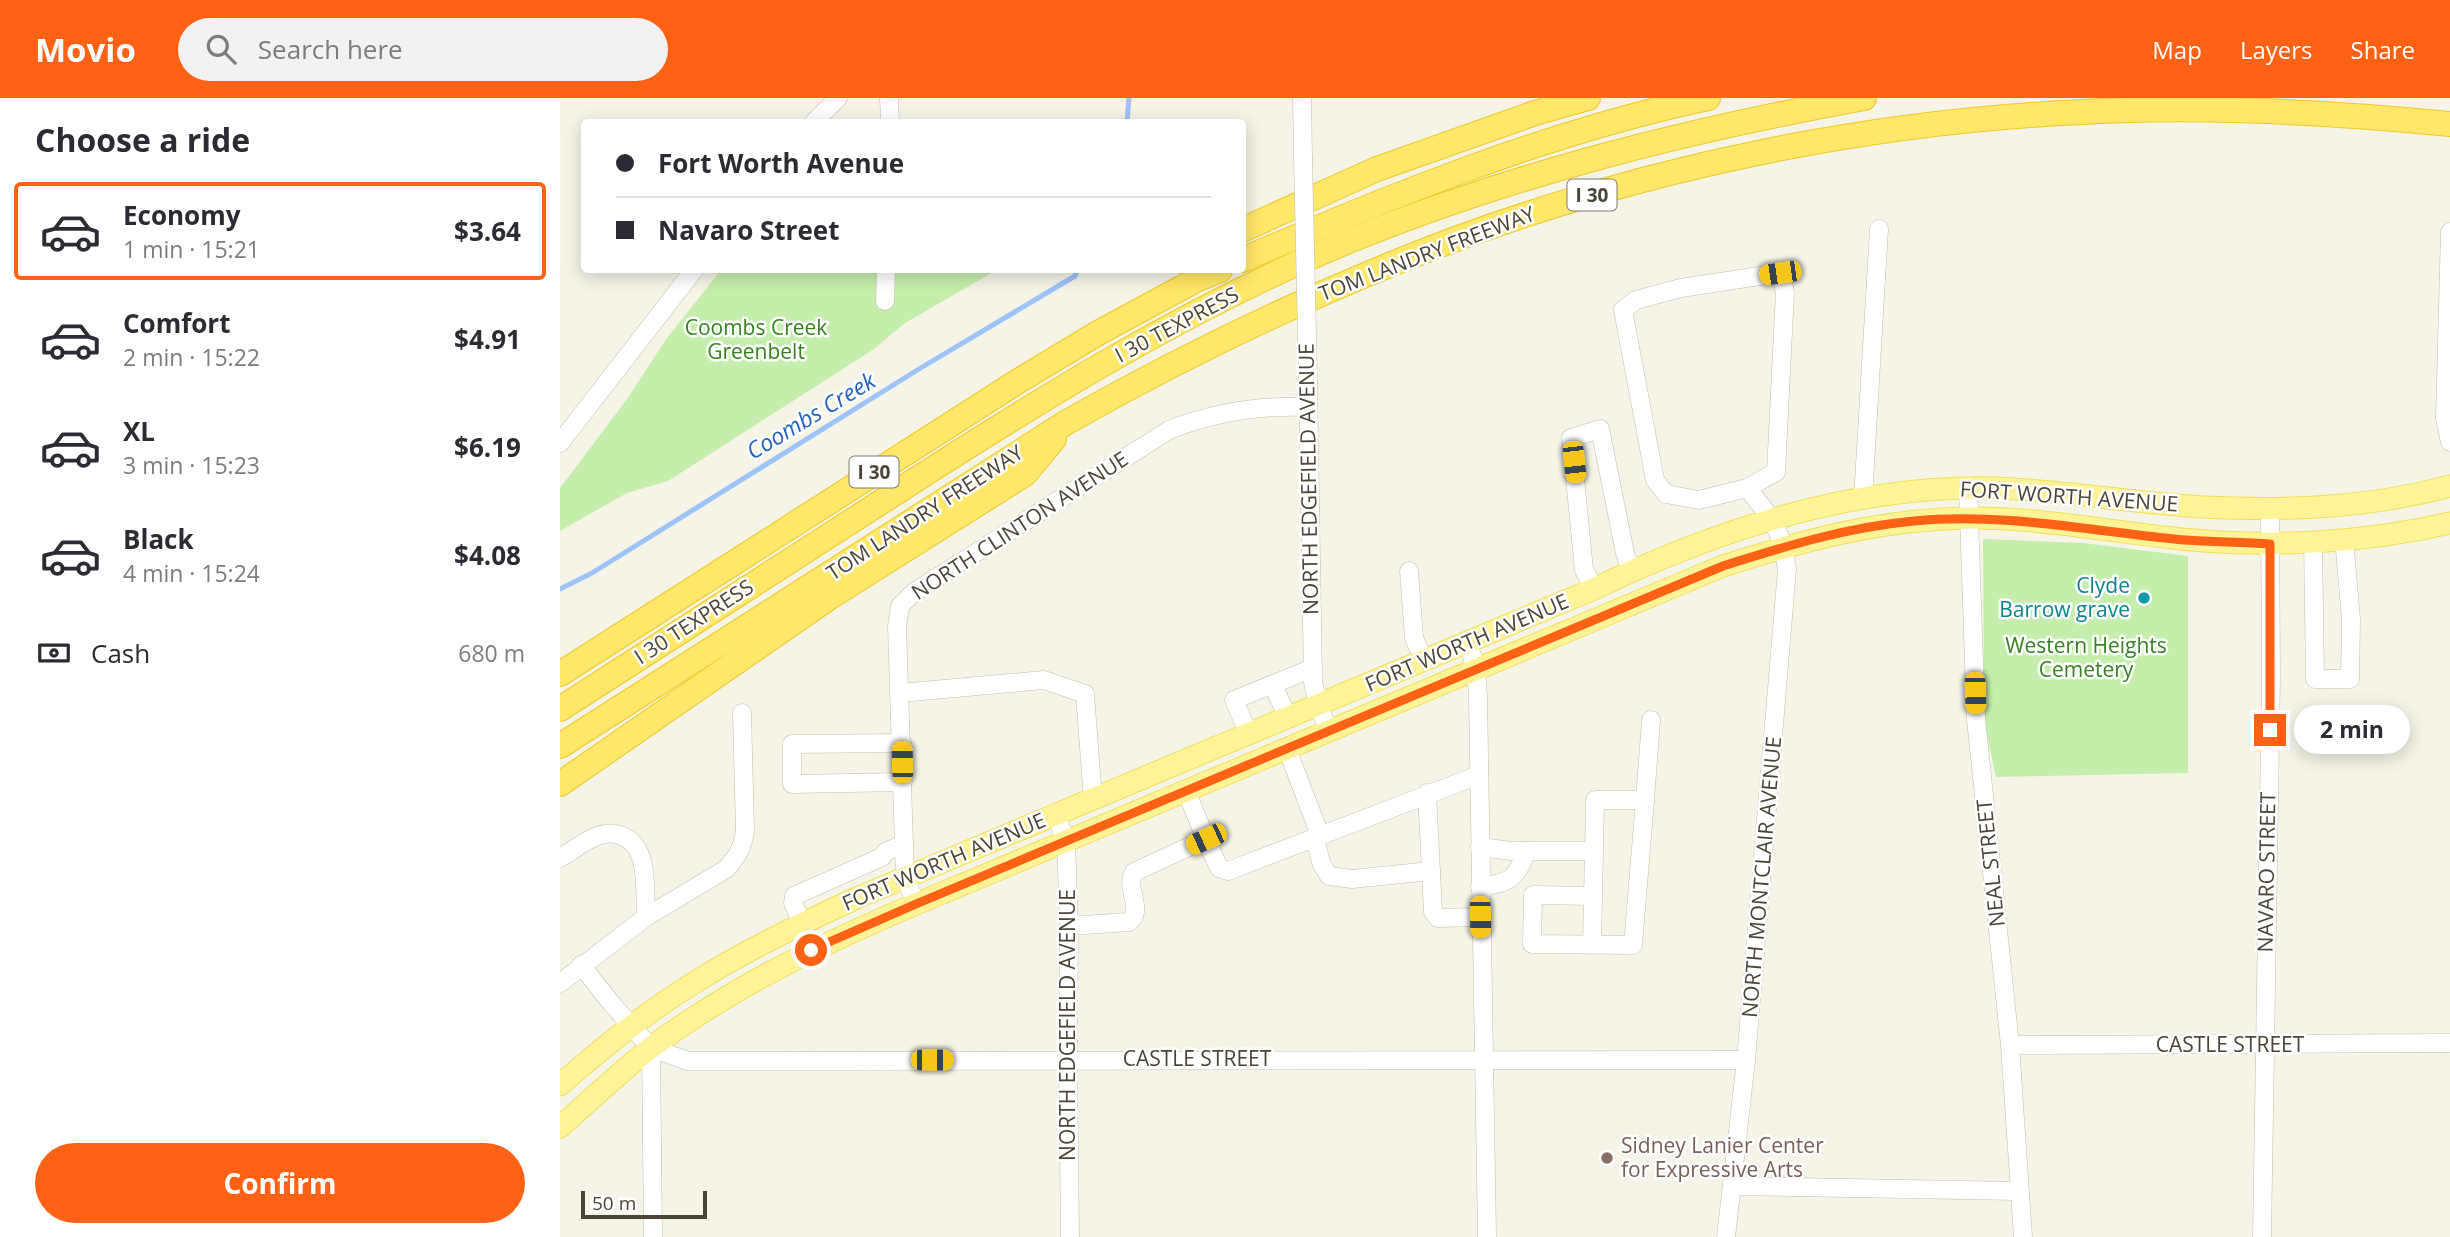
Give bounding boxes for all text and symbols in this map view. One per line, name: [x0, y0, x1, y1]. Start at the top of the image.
search box: [178, 18, 668, 81]
text: Movio: [35, 27, 136, 72]
icon: search: [202, 30, 240, 68]
text: Search here: [258, 31, 403, 67]
text: Map: [2152, 33, 2202, 66]
text: Layers: [2240, 33, 2313, 66]
text: Share: [2351, 33, 2415, 66]
text: Choose a ride: [35, 118, 250, 161]
text: Fort Worth Avenue: [658, 145, 904, 181]
road number: I 30: [1567, 180, 1616, 211]
text: Economy: [123, 197, 241, 233]
street label: TOM LANDRY FREEWAY: [1315, 199, 1539, 307]
icon: car: [39, 200, 102, 263]
text: Navaro Street: [658, 212, 839, 248]
text: $3.64: [454, 213, 521, 249]
text: 1 min · 15:21: [123, 233, 260, 265]
car: [1758, 260, 1803, 286]
street label: I 30 TEXPRESS: [1110, 280, 1243, 369]
text: Comfort: [123, 305, 230, 341]
icon: car: [39, 308, 102, 371]
park label: Coombs Creek Greenbelt: [685, 313, 827, 365]
text: $4.91: [454, 321, 521, 357]
text: 2 min · 15:22: [123, 341, 260, 373]
street label: NORTH EDGEFIELD AVENUE: [1292, 343, 1324, 615]
water label: Coombs Creek: [740, 364, 882, 466]
text: XL: [123, 413, 155, 449]
icon: car: [39, 416, 102, 479]
text: $6.19: [454, 429, 521, 465]
street label: TOM LANDRY FREEWAY: [821, 438, 1028, 586]
car: [1562, 440, 1587, 484]
street label: NORTH CLINTON AVENUE: [906, 445, 1133, 606]
text: 3 min · 15:23: [123, 449, 260, 481]
road number: I 30: [850, 456, 898, 488]
street label: FORT WORTH AVENUE: [1959, 474, 2179, 518]
text: Black: [123, 521, 194, 557]
icon: car: [39, 524, 102, 587]
text: $4.08: [454, 537, 521, 573]
text: 4 min · 15:24: [123, 557, 260, 589]
place label: Clyde Barrow grave: [1999, 571, 2130, 623]
street label: I 30 TEXPRESS: [629, 572, 758, 670]
street label: FORT WORTH AVENUE: [1361, 586, 1573, 698]
marker: Clyde Barrow grave: [2136, 590, 2152, 606]
park label: Western Heights Cemetery: [2005, 631, 2167, 683]
icon: cash: [35, 634, 73, 672]
text: Cash: [91, 635, 150, 671]
text: 680 m: [458, 637, 525, 669]
car: [1964, 672, 1987, 714]
callout: 2 min: [2294, 706, 2410, 754]
text: 2 min: [2320, 713, 2384, 745]
route end: [2254, 714, 2286, 746]
street label: NORTH MONTCLAIR AVENUE: [1735, 735, 1787, 1019]
car: [892, 741, 913, 783]
street label: NAVARO STREET: [2251, 791, 2281, 953]
street label: NEAL STREET: [1969, 798, 2011, 928]
street label: FORT WORTH AVENUE: [838, 805, 1050, 917]
car: [1183, 821, 1230, 857]
street label: NORTH EDGEFIELD AVENUE: [1053, 889, 1081, 1161]
car: [1470, 896, 1491, 938]
route start: [795, 934, 827, 966]
street label: CASTLE STREET: [2156, 1030, 2305, 1058]
street label: CASTLE STREET: [1123, 1044, 1272, 1072]
car: [912, 1050, 954, 1071]
place label: Sidney Lanier Center for Expressive Arts: [1621, 1131, 1824, 1183]
button: Confirm: [35, 1143, 525, 1223]
marker: Sidney Lanier Center for Expressive Arts: [1599, 1150, 1615, 1166]
scale bar: [581, 1188, 707, 1220]
text: 50 m: [592, 1190, 636, 1216]

